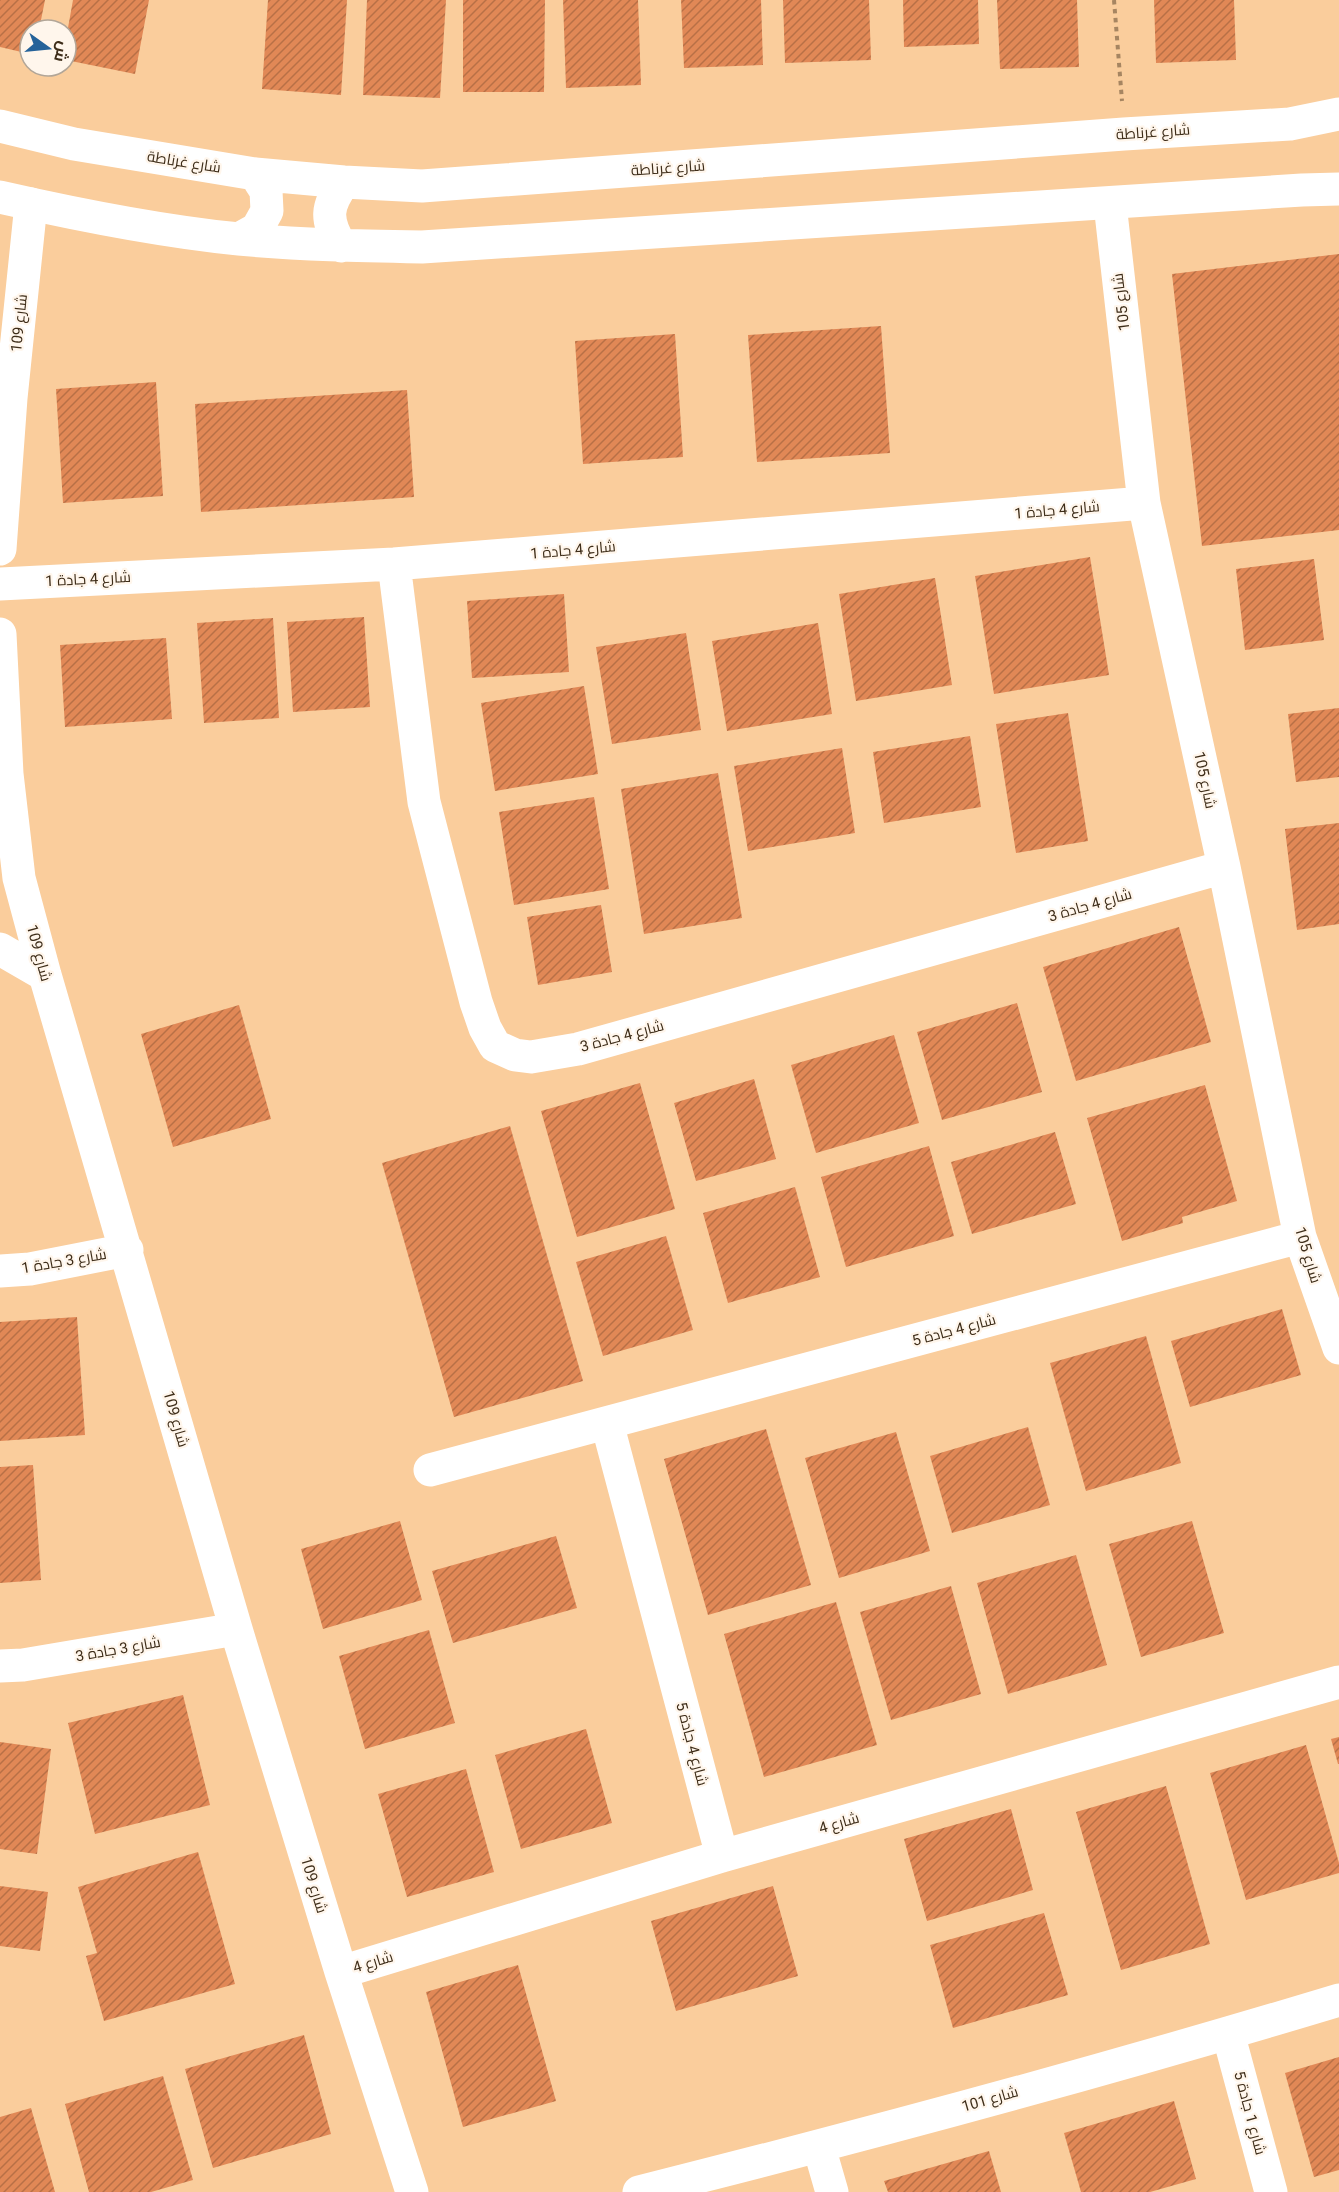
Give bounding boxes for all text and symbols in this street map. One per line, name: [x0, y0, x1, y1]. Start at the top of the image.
north arrow: [18, 18, 78, 78]
text: ش: [50, 39, 74, 64]
street label: شارع غرناطة: [1115, 120, 1191, 146]
street label: شارع غرناطة: [146, 147, 222, 179]
street label: شارع غرناطة: [630, 156, 706, 182]
street label: شارع 105: [1109, 272, 1135, 332]
street label: شارع 109: [7, 293, 33, 353]
street label: شارع 4 جادة 1: [1013, 497, 1101, 525]
street label: شارع 4 جادة 1: [529, 537, 617, 565]
street label: شارع 4 جادة 1: [45, 568, 131, 592]
street label: شارع 105: [1188, 750, 1220, 811]
street label: شارع 4 جادة 3: [1046, 885, 1134, 927]
street label: شارع 109: [21, 923, 55, 984]
street label: شارع 4 جادة 3: [578, 1016, 666, 1058]
street label: شارع 105: [1289, 1225, 1325, 1286]
street label: شارع 3 جادة 1: [20, 1245, 108, 1279]
street label: شارع 4 جادة 5: [910, 1310, 998, 1352]
street label: شارع 109: [157, 1389, 193, 1450]
street label: شارع 3 جادة 3: [74, 1633, 162, 1667]
street label: شارع 4 جادة 5: [670, 1700, 712, 1788]
street label: شارع 4: [817, 1809, 862, 1839]
street label: شارع 109: [295, 1855, 331, 1916]
street label: شارع 4: [351, 1947, 396, 1979]
street label: شارع 1 جادة 5: [1228, 2069, 1270, 2157]
street label: شارع 101: [960, 2082, 1021, 2118]

